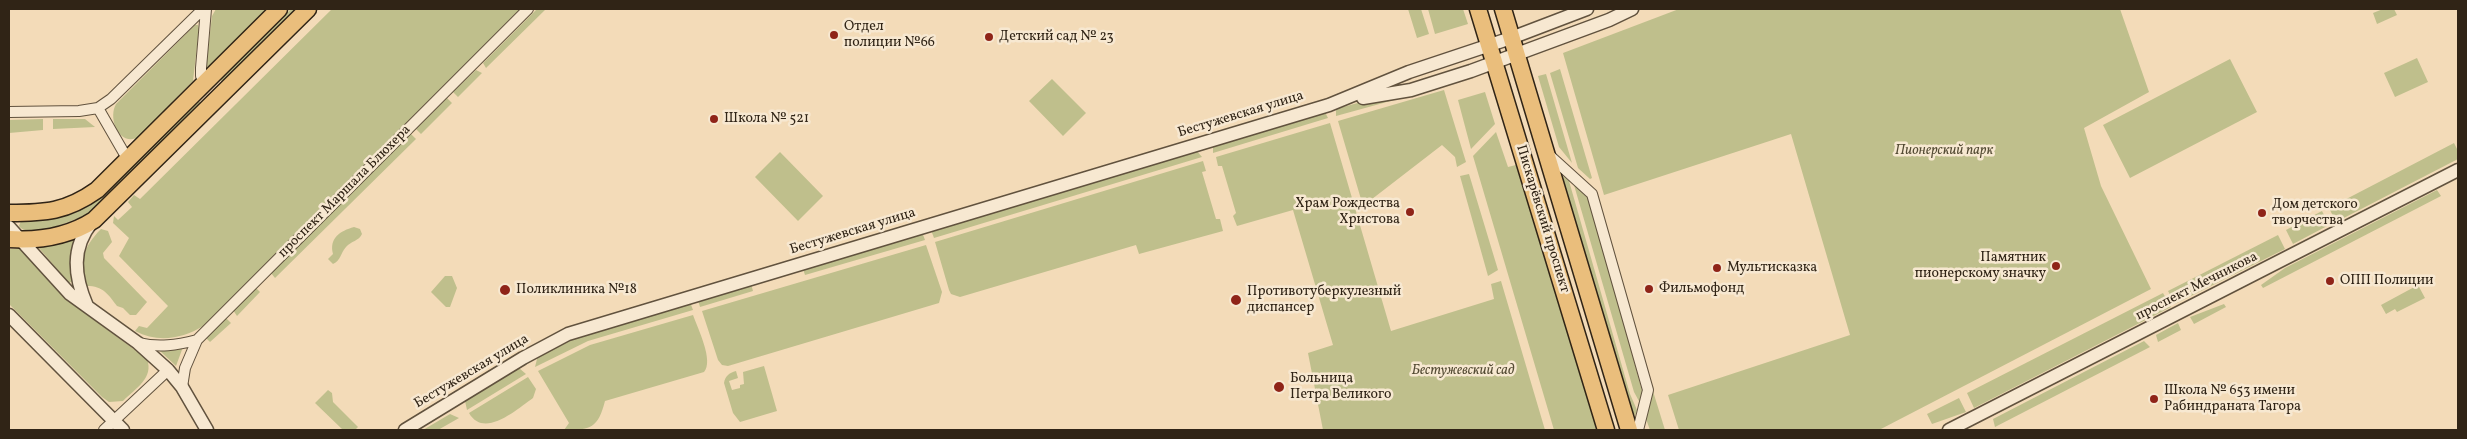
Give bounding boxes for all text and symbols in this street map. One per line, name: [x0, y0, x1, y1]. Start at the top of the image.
place label: Отдел полиции №66: [844, 19, 935, 52]
marker: Отдел полиции №66: [828, 29, 840, 41]
place label: Детский сад № 23: [999, 29, 1114, 45]
marker: Детский сад № 23: [983, 31, 995, 43]
street label: Бестужевская улица: [1176, 88, 1306, 142]
place label: Школа № 521: [724, 111, 809, 127]
marker: Школа № 521: [708, 113, 720, 125]
street label: проспект Маршала Блюхера: [275, 122, 415, 262]
street label: Пискарёвский проспект: [1512, 143, 1572, 295]
park label: Пионерский парк: [1895, 143, 1993, 159]
place label: Храм Рождества Христова: [1295, 196, 1400, 228]
place label: Дом детского творчества: [2272, 197, 2358, 230]
street label: Бестужевская улица: [788, 205, 918, 259]
marker: Храм Рождества Христова: [1404, 206, 1416, 218]
marker: Дом детского творчества: [2256, 207, 2268, 219]
street label: проспект Мечникова: [2133, 249, 2261, 325]
place label: Памятник пионерскому значку: [1915, 250, 2046, 282]
place label: Мультисказка: [1727, 260, 1817, 276]
marker: Памятник пионерскому значку: [2050, 260, 2062, 272]
marker: Мультисказка: [1711, 262, 1723, 274]
place label: ОПП Полиции: [2340, 273, 2434, 289]
marker: ОПП Полиции: [2324, 275, 2336, 287]
place label: Фильмофонд: [1659, 281, 1744, 297]
place label: Поликлиника №18: [516, 282, 637, 298]
marker: Поликлиника №18: [498, 283, 512, 297]
marker: Фильмофонд: [1643, 283, 1655, 295]
place label: Противотуберкулезный диспансер: [1247, 284, 1401, 316]
marker: Противотуберкулезный диспансер: [1229, 293, 1243, 307]
street label: Бестужевская улица: [412, 331, 532, 413]
park label: Бестужевский сад: [1412, 363, 1514, 379]
place label: Больница Петра Великого: [1290, 371, 1391, 404]
marker: Больница Петра Великого: [1272, 380, 1286, 394]
place label: Школа № 653 имени Рабиндраната Тагора: [2164, 383, 2301, 416]
marker: Школа № 653 имени Рабиндраната Тагора: [2148, 393, 2160, 405]

